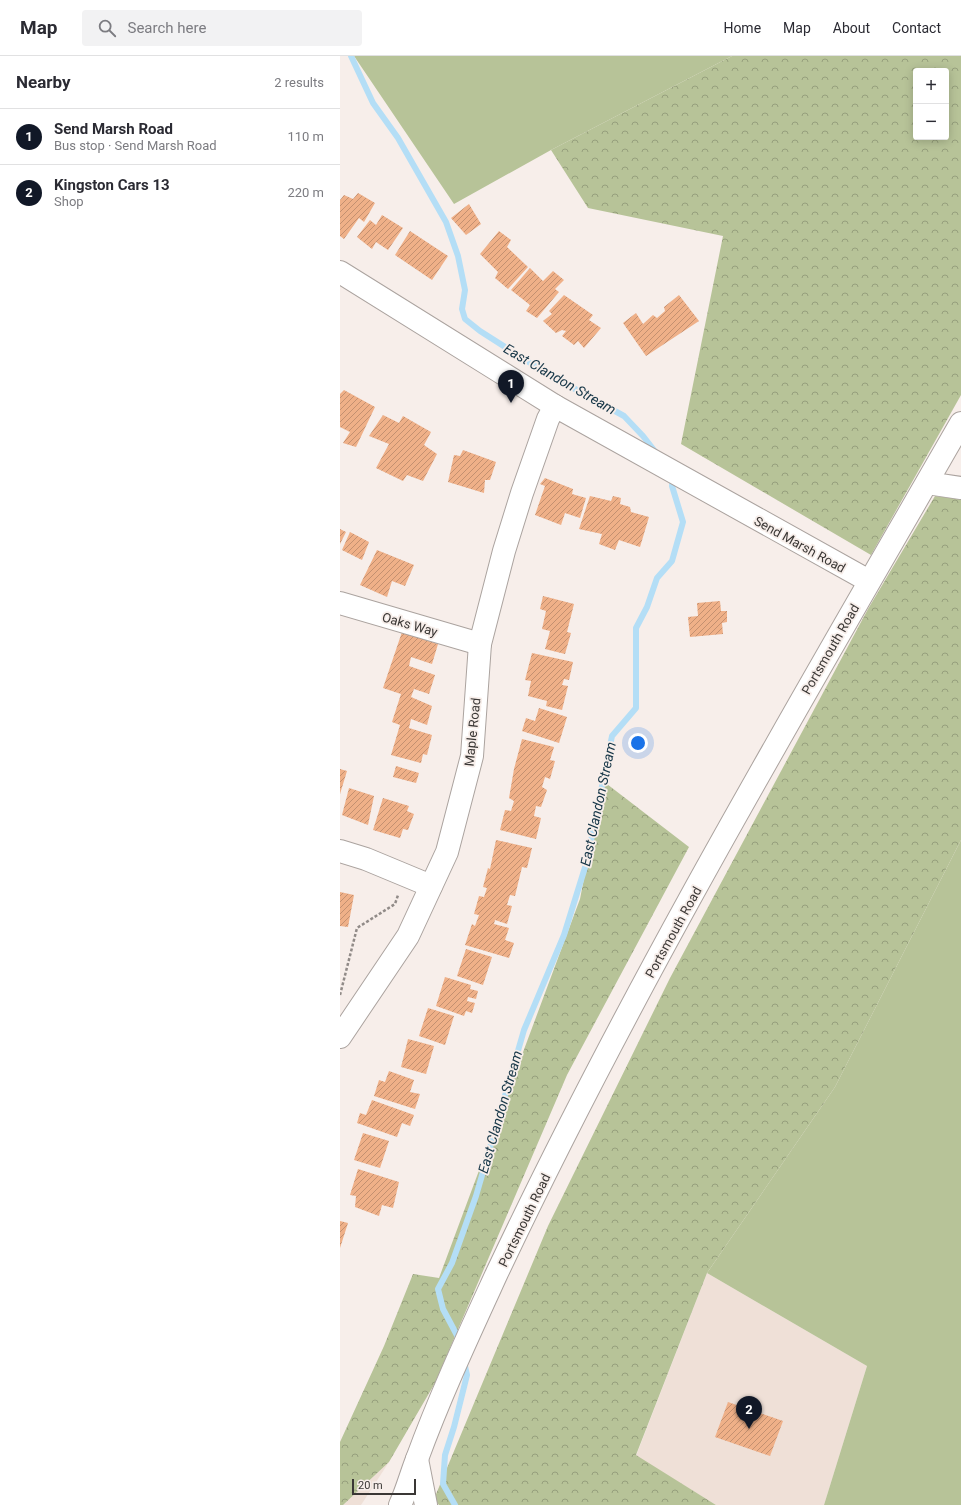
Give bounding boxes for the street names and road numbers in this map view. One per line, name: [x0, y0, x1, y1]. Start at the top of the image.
street label: Send Marsh Road: [751, 513, 848, 576]
street label: Portsmouth Road: [799, 601, 862, 697]
street label: Oaks Way: [380, 609, 439, 640]
street label: Maple Road: [461, 697, 484, 767]
street label: Portsmouth Road: [642, 884, 705, 980]
street label: Portsmouth Road: [495, 1171, 553, 1269]

